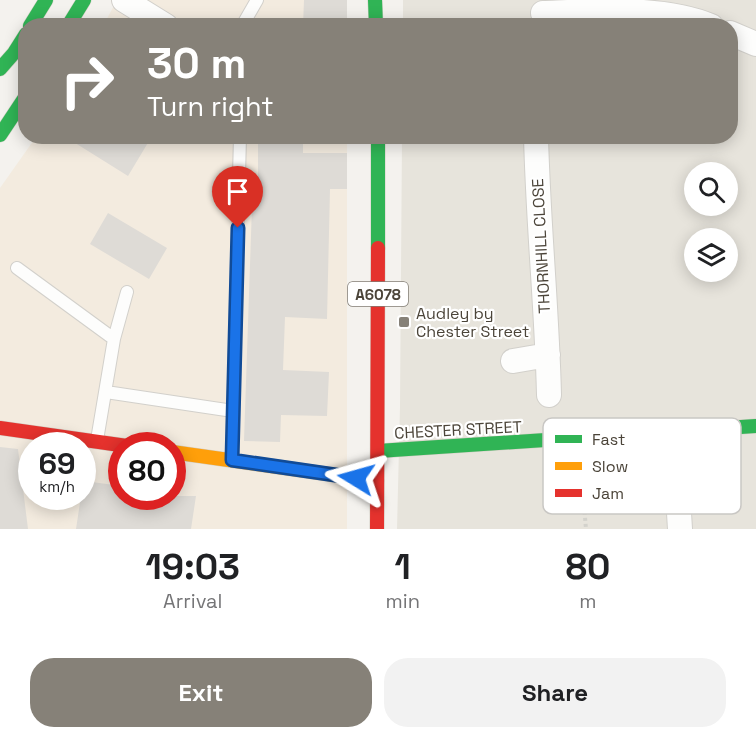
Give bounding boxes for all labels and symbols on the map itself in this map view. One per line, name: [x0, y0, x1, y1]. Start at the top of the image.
pin: [212, 166, 263, 228]
street label: THORNHILL CLOSE: [527, 178, 555, 314]
road number: A6078: [348, 282, 408, 306]
place label: Audley by Chester Street: [416, 303, 529, 342]
marker: Audley by Chester Street: [397, 315, 411, 329]
street label: CHESTER STREET: [394, 416, 522, 444]
legend: [543, 418, 741, 514]
text: Fast: [592, 429, 625, 450]
speed limit sign: 80: [108, 432, 186, 510]
position arrow: [324, 446, 388, 510]
text: Slow: [592, 456, 628, 477]
text: Jam: [592, 483, 624, 504]

